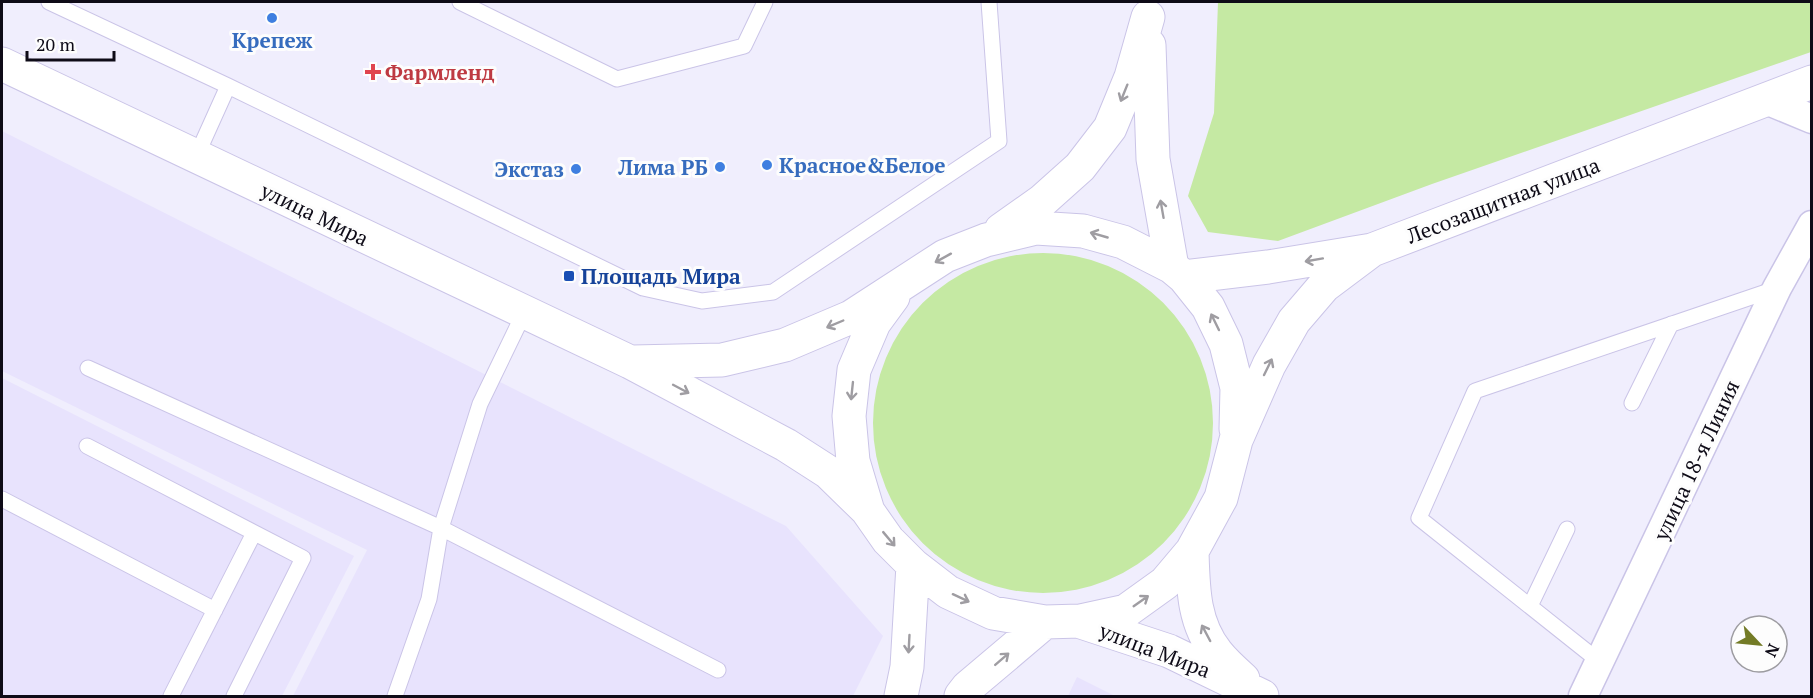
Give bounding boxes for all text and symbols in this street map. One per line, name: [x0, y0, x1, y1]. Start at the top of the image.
marker: Крепеж: [265, 11, 279, 25]
scale bar: [27, 24, 114, 62]
place label: Крепеж: [232, 26, 312, 54]
text: 20 m: [36, 32, 76, 56]
place label: Фармленд: [385, 58, 495, 86]
marker: Фармленд: [366, 65, 380, 79]
one-way arrow: [1118, 83, 1129, 102]
street label: Лесозащитная улица: [1402, 150, 1604, 250]
place label: Красное&Белое: [779, 151, 946, 179]
place label: Лима РБ: [617, 153, 708, 181]
place label: Экстаз: [494, 155, 564, 183]
marker: Красное&Белое: [760, 158, 774, 172]
marker: Лима РБ: [713, 160, 727, 174]
marker: Экстаз: [569, 162, 583, 176]
street label: улица Мира: [256, 175, 374, 252]
one-way arrow: [1156, 200, 1167, 220]
one-way arrow: [1090, 229, 1109, 241]
one-way arrow: [935, 252, 952, 264]
one-way arrow: [1305, 254, 1324, 265]
place label: Площадь Мира: [581, 262, 741, 290]
marker: Площадь Мира: [562, 269, 576, 283]
one-way arrow: [1209, 314, 1220, 332]
one-way arrow: [827, 319, 845, 330]
one-way arrow: [1263, 359, 1275, 377]
street label: улица 18-я Линия: [1646, 375, 1745, 546]
one-way arrow: [846, 380, 857, 400]
one-way arrow: [672, 384, 690, 396]
one-way arrow: [882, 531, 895, 547]
one-way arrow: [952, 593, 970, 604]
one-way arrow: [1132, 595, 1148, 607]
north arrow: [1729, 614, 1789, 674]
street label: улица Мира: [1095, 616, 1215, 684]
one-way arrow: [1200, 625, 1212, 642]
one-way arrow: [903, 634, 914, 653]
text: N: [1760, 640, 1785, 661]
one-way arrow: [994, 652, 1010, 665]

